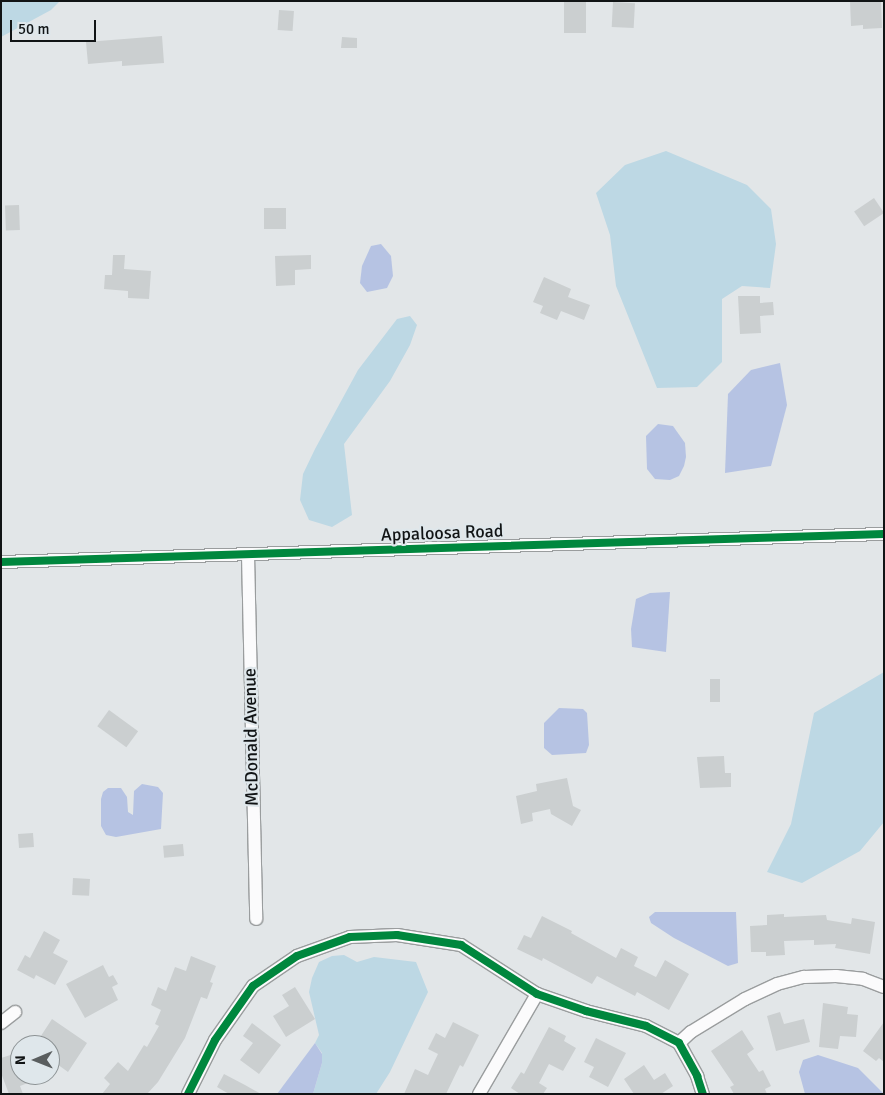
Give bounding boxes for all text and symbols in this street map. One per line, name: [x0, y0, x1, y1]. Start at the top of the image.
scale bar: [12, 10, 99, 42]
text: 50 m: [18, 20, 49, 38]
street label: Appaloosa Road: [380, 520, 504, 546]
street label: McDonald Avenue: [239, 668, 263, 806]
north arrow: [10, 1035, 60, 1085]
text: N: [12, 1055, 29, 1065]

